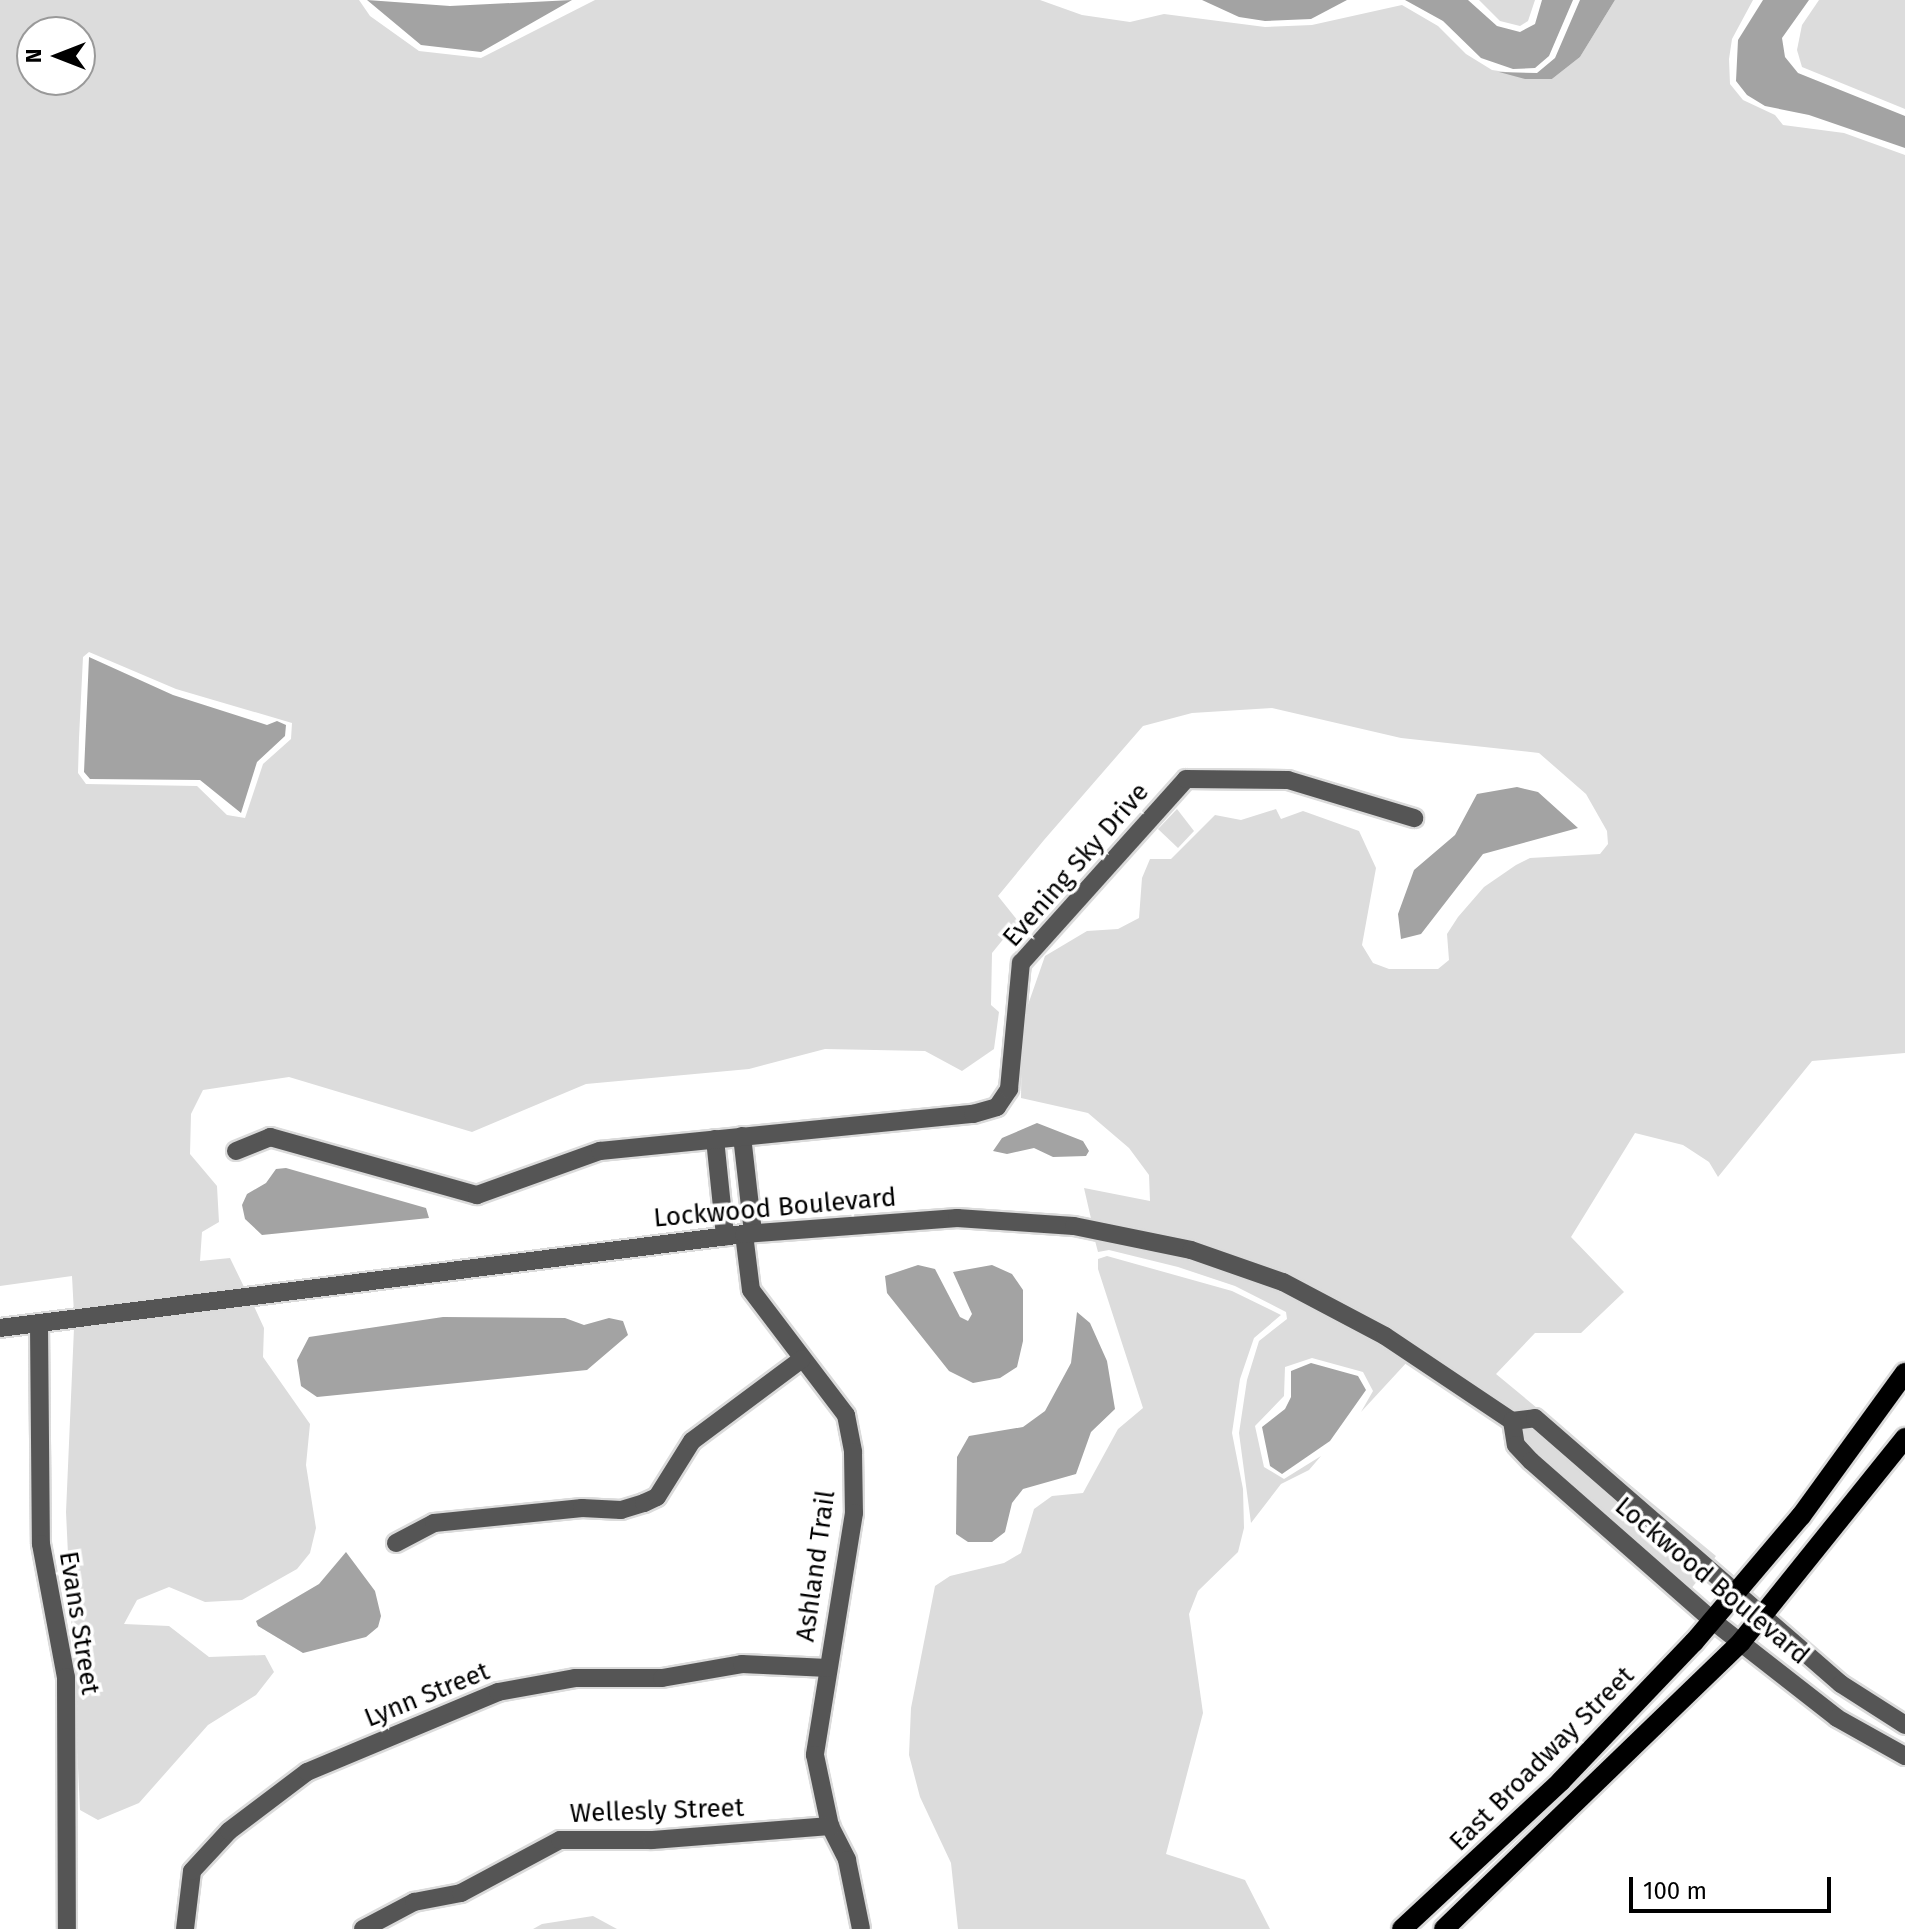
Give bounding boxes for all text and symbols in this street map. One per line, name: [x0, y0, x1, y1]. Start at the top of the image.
north arrow: [16, 16, 96, 96]
text: N: [20, 49, 47, 63]
street label: Evening Sky Drive: [996, 777, 1156, 953]
street label: Lockwood Boulevard: [652, 1182, 898, 1234]
street label: Ashland Trail: [790, 1488, 842, 1644]
street label: Lockwood Boulevard: [1609, 1491, 1815, 1671]
street label: Evans Street: [52, 1549, 106, 1697]
street label: Lynn Street: [360, 1656, 494, 1734]
street label: East Broadway Street: [1443, 1660, 1641, 1858]
street label: Wellesly Street: [569, 1792, 745, 1830]
scale bar: [1633, 1861, 1835, 1911]
text: 100 m: [1643, 1877, 1707, 1905]

